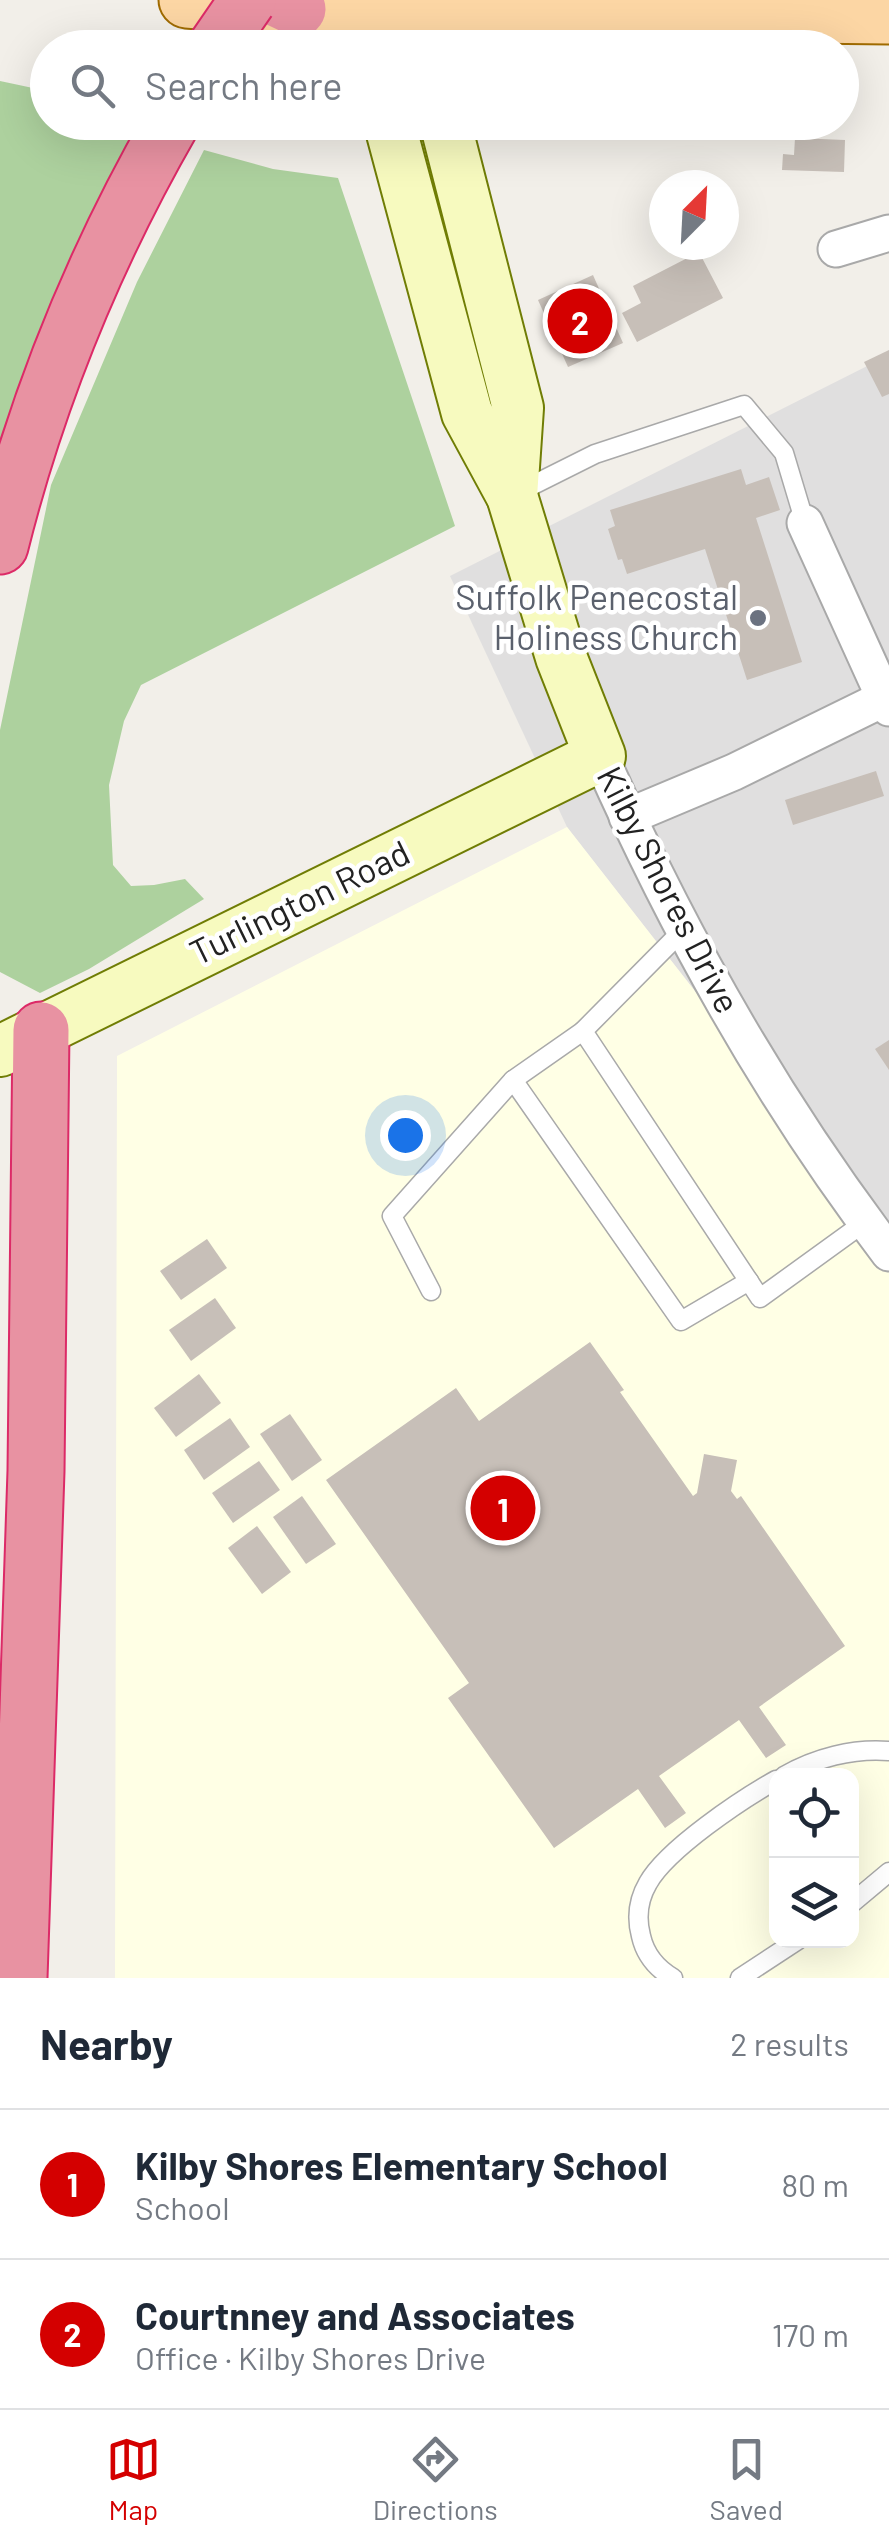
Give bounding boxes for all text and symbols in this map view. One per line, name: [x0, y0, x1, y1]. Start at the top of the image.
search box: [30, 30, 859, 140]
icon: search: [65, 58, 120, 113]
text: Search here: [145, 62, 343, 108]
north arrow: [649, 170, 739, 260]
pin: 2: [548, 284, 612, 358]
place label: Suffolk Penecostal Holiness Church: [455, 575, 738, 657]
marker: Suffolk Penecostal Holiness Church: [747, 607, 769, 629]
street label: Kilby Shores Drive: [590, 759, 750, 1019]
street label: Turlington Road: [183, 830, 416, 972]
your location: [380, 1110, 431, 1161]
pin: 1: [470, 1470, 536, 1546]
map controls: [769, 1768, 859, 1948]
button: locate: [769, 1768, 859, 1858]
button: layers: [769, 1858, 859, 1948]
text: Nearby: [40, 2018, 173, 2068]
text: 2 results: [730, 2024, 849, 2062]
text: Kilby Shores Elementary School: [135, 2142, 668, 2188]
text: 1: [67, 2165, 78, 2203]
text: 80 m: [781, 2165, 849, 2203]
text: School: [135, 2188, 230, 2226]
text: Courtnney and Associates: [135, 2292, 575, 2338]
text: 2: [64, 2315, 81, 2353]
text: 170 m: [772, 2315, 849, 2353]
text: Office · Kilby Shores Drive: [135, 2338, 486, 2376]
tab: Map: [106, 2432, 161, 2526]
tab: Directions: [373, 2432, 498, 2526]
tab: Saved: [710, 2432, 783, 2526]

